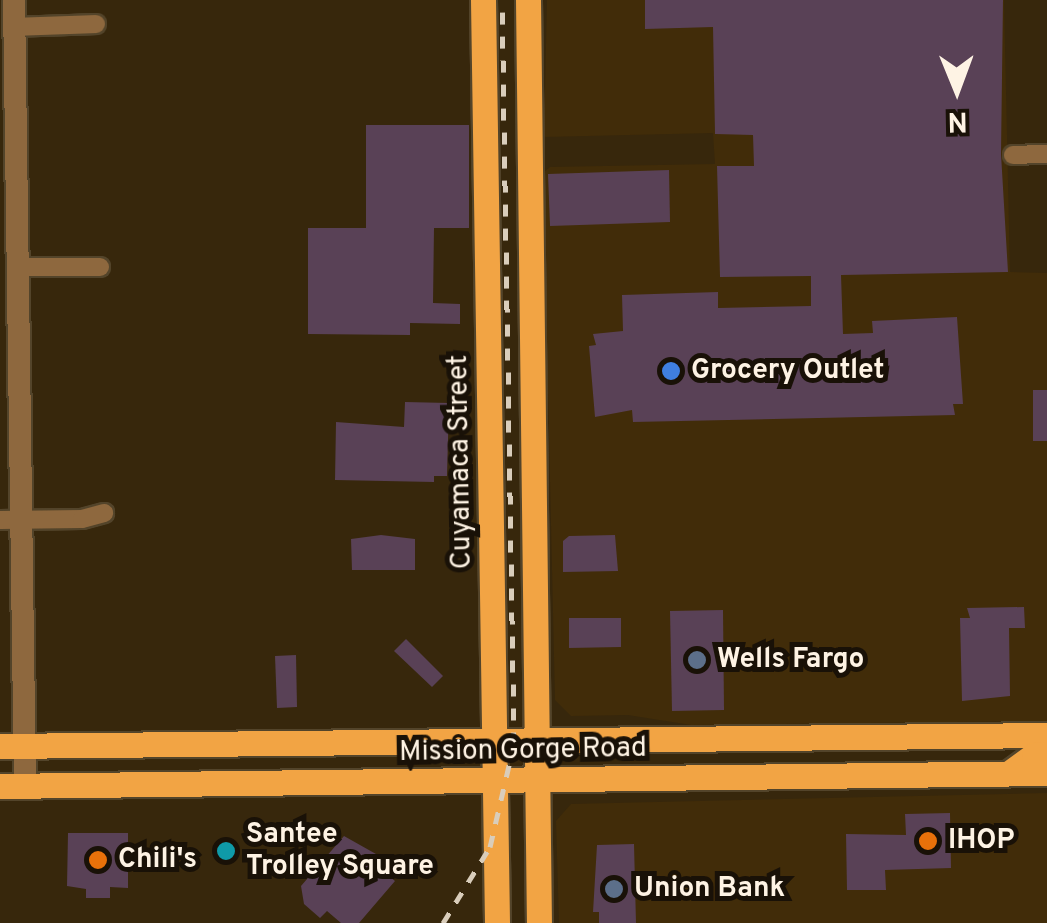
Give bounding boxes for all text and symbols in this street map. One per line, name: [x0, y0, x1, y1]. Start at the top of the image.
north arrow: [907, 40, 1007, 140]
text: N: [947, 102, 968, 138]
street label: Cuyamaca Street: [442, 354, 480, 570]
place label: Grocery Outlet: [691, 354, 884, 388]
marker: Grocery Outlet: [660, 360, 682, 382]
place label: Wells Fargo: [717, 643, 864, 677]
marker: Wells Fargo: [686, 649, 708, 671]
street label: Mission Gorge Road: [399, 732, 647, 770]
place label: Santee Trolley Square: [246, 818, 434, 884]
place label: IHOP: [948, 824, 1014, 858]
marker: IHOP: [917, 830, 939, 852]
marker: Santee Trolley Square: [215, 840, 237, 862]
place label: Chili's: [118, 843, 197, 877]
marker: Chili's: [87, 849, 109, 871]
place label: Union Bank: [634, 872, 785, 906]
marker: Union Bank: [603, 878, 625, 900]

